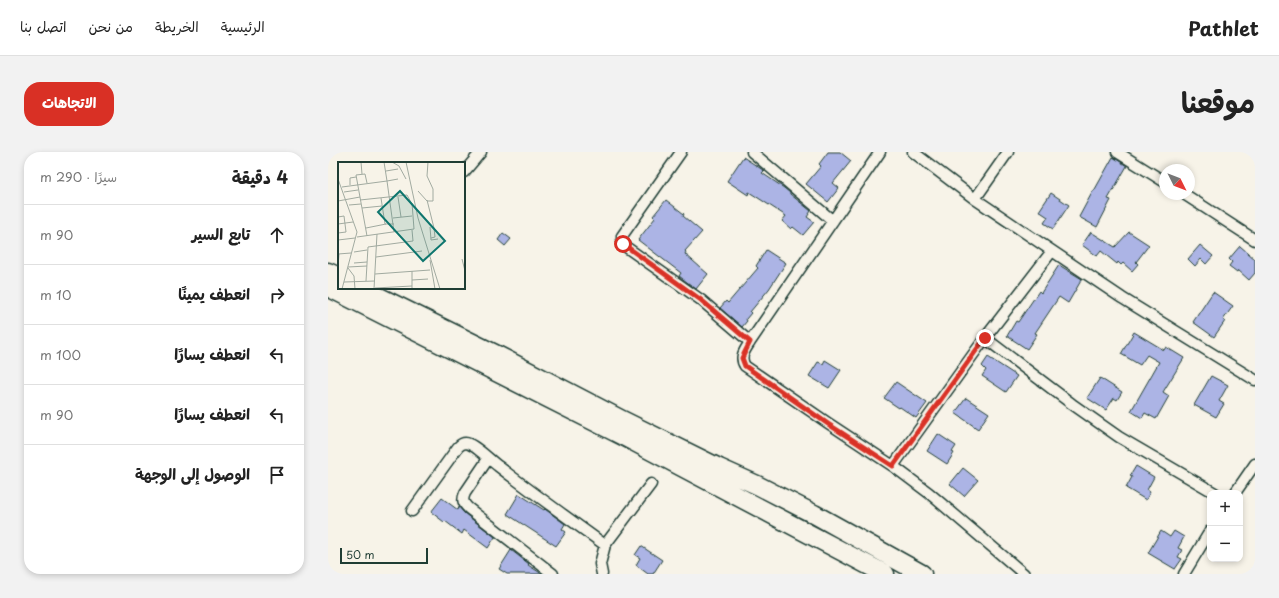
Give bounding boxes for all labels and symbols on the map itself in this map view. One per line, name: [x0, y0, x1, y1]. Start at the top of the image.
inset map: [338, 162, 465, 289]
north arrow: [1159, 164, 1195, 200]
route start: [614, 235, 632, 253]
route end: [976, 329, 994, 347]
scale bar: [340, 546, 428, 565]

